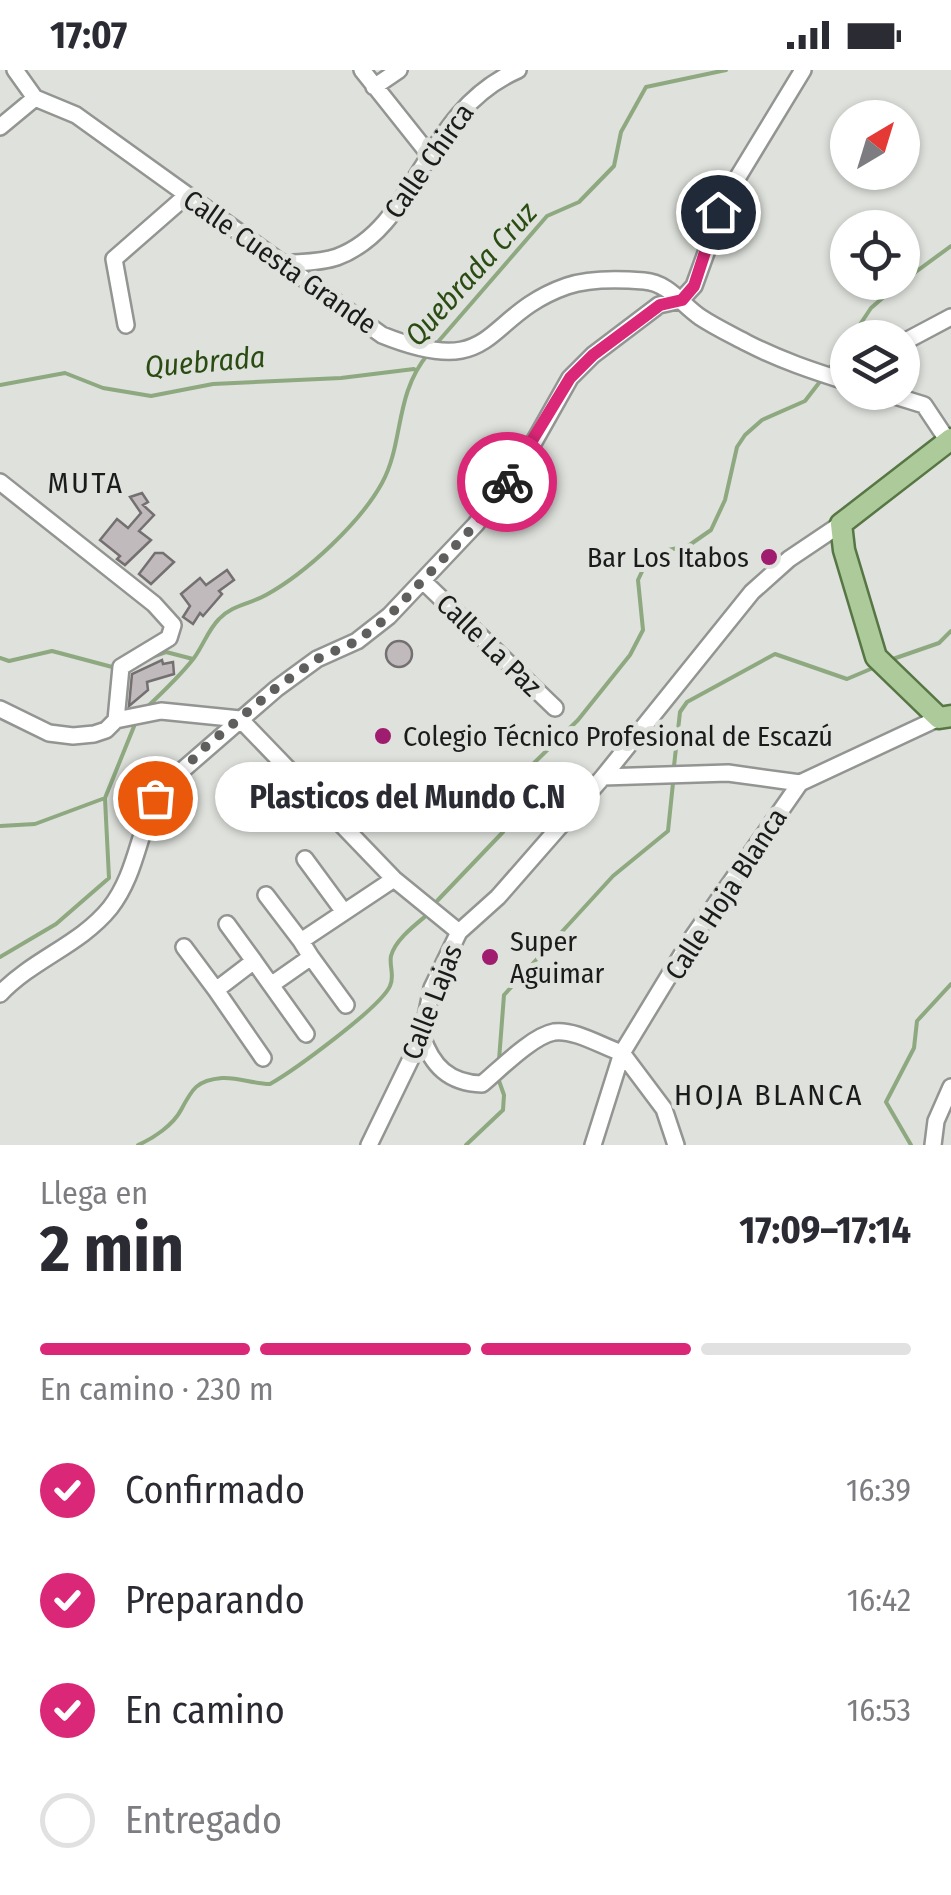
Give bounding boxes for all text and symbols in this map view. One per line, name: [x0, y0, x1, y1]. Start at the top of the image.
text: 17:07: [50, 12, 127, 58]
street label: Calle Chirca: [377, 97, 481, 225]
north arrow: [830, 100, 920, 190]
map controls: [830, 100, 920, 410]
pin: [676, 170, 761, 255]
street label: Calle Cuesta Grande: [177, 183, 383, 341]
icon: home: [691, 185, 746, 240]
water label: Quebrada Cruz: [397, 195, 545, 353]
button: locate: [830, 210, 920, 300]
button: layers: [830, 320, 920, 410]
water label: Quebrada: [143, 339, 267, 385]
courier: [457, 432, 557, 532]
icon: bike: [480, 455, 535, 510]
district label: MUTA: [47, 465, 125, 501]
place label: Bar Los Itabos: [587, 541, 749, 574]
marker: Bar Los Itabos: [758, 546, 780, 568]
street label: Calle La Paz: [430, 587, 548, 703]
place label: Colegio Técnico Profesional de Escazú: [403, 720, 833, 753]
marker: Colegio Técnico Profesional de Escazú: [372, 725, 394, 747]
pin: [113, 756, 198, 841]
callout: Plasticos del Mundo C.N: [215, 763, 600, 833]
icon: bag: [128, 771, 183, 826]
text: Plasticos del Mundo C.N: [250, 778, 565, 816]
street label: Calle Hoja Blanca: [658, 802, 794, 986]
place label: Super Aguimar: [510, 925, 605, 990]
street label: Calle Lajas: [395, 940, 469, 1064]
marker: Super Aguimar: [479, 946, 501, 968]
district label: HOJA BLANCA: [674, 1077, 864, 1113]
text: Llega en: [40, 1174, 148, 1212]
text: 17:09–17:14: [739, 1207, 911, 1253]
text: 2 min: [40, 1210, 184, 1288]
text: En camino · 230 m: [40, 1370, 274, 1408]
icon: check: [40, 1463, 95, 1518]
text: Confirmado: [125, 1467, 305, 1513]
text: 16:39: [846, 1471, 911, 1509]
icon: check: [40, 1573, 95, 1628]
text: Preparando: [125, 1577, 305, 1623]
text: 16:42: [847, 1581, 911, 1619]
icon: check: [40, 1683, 95, 1738]
text: En camino: [125, 1687, 285, 1733]
text: 16:53: [847, 1691, 911, 1729]
text: Entregado: [125, 1797, 282, 1843]

